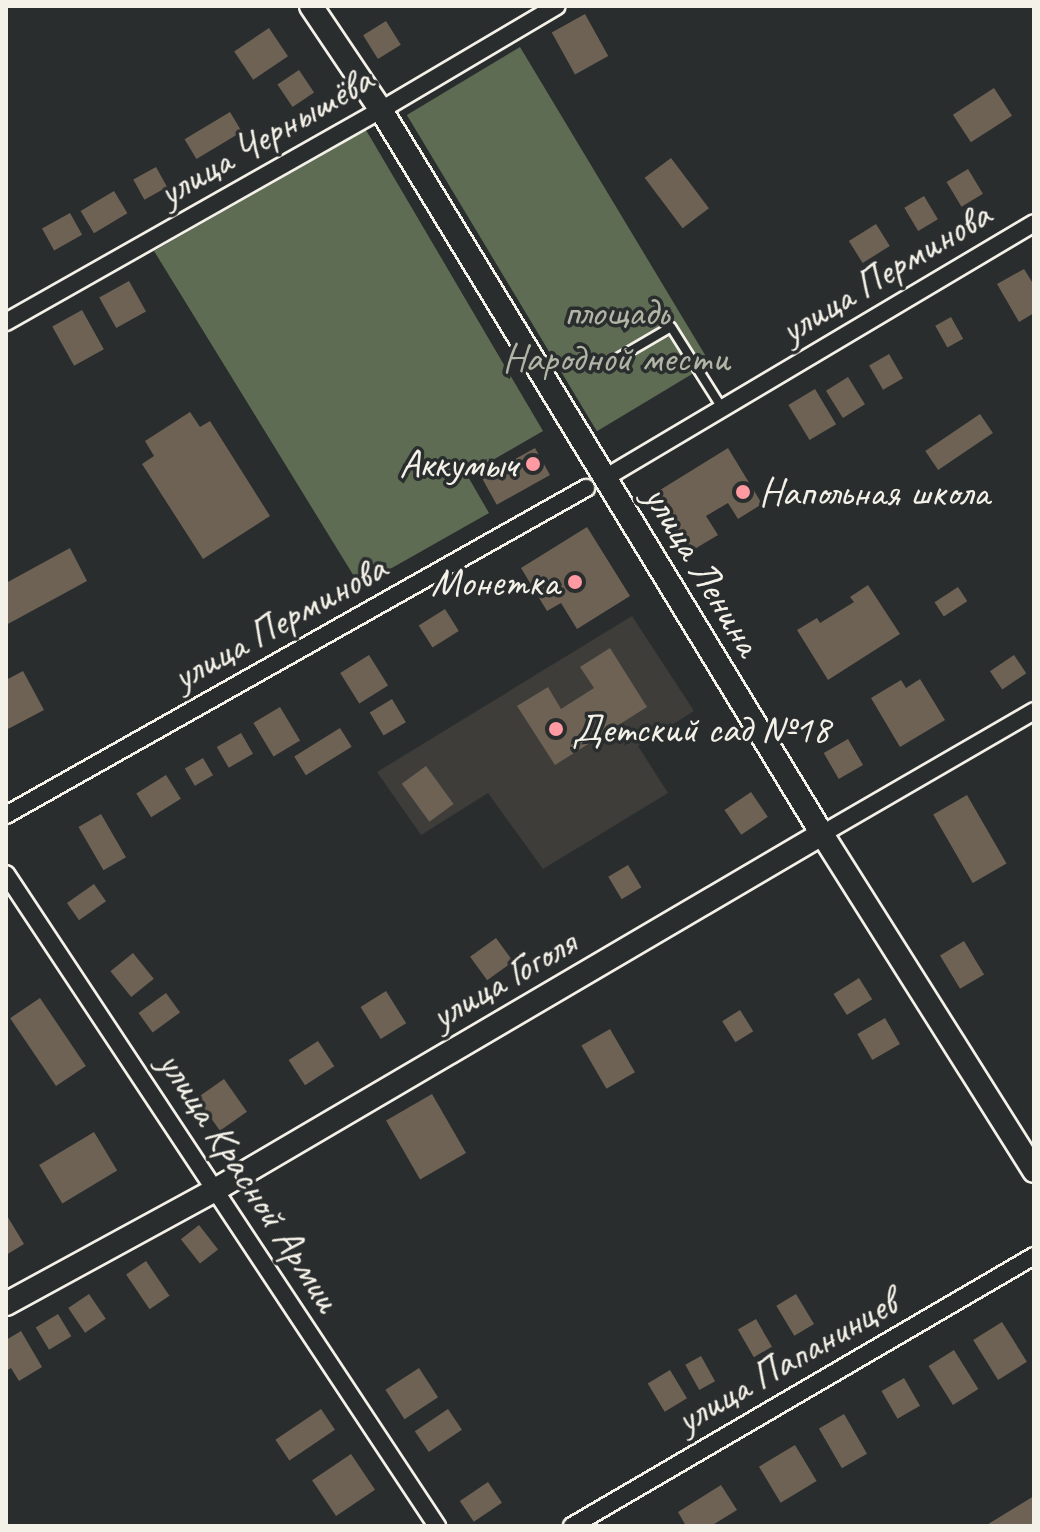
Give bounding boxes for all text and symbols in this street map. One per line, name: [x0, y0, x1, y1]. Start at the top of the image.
street label: улица Чернышёва: [150, 55, 380, 217]
street label: улица Перминова: [770, 190, 1000, 354]
park label: площадь Народной мести: [502, 288, 730, 382]
place label: Аккумыч: [399, 440, 517, 488]
marker: Аккумыч: [524, 455, 542, 473]
place label: Напольная школа: [759, 468, 990, 516]
street label: улица Ленина: [634, 476, 772, 664]
marker: Напольная школа: [734, 483, 752, 501]
street label: улица Перминова: [162, 543, 396, 701]
place label: Монетка: [431, 558, 559, 606]
marker: Монетка: [566, 573, 584, 591]
place label: Детский сад №18: [572, 705, 830, 753]
marker: Детский сад №18: [547, 720, 565, 738]
street label: улица Гоголя: [422, 919, 584, 1039]
street label: улица Красной Армии: [148, 1041, 352, 1321]
street label: улица Папанинцев: [667, 1278, 905, 1444]

